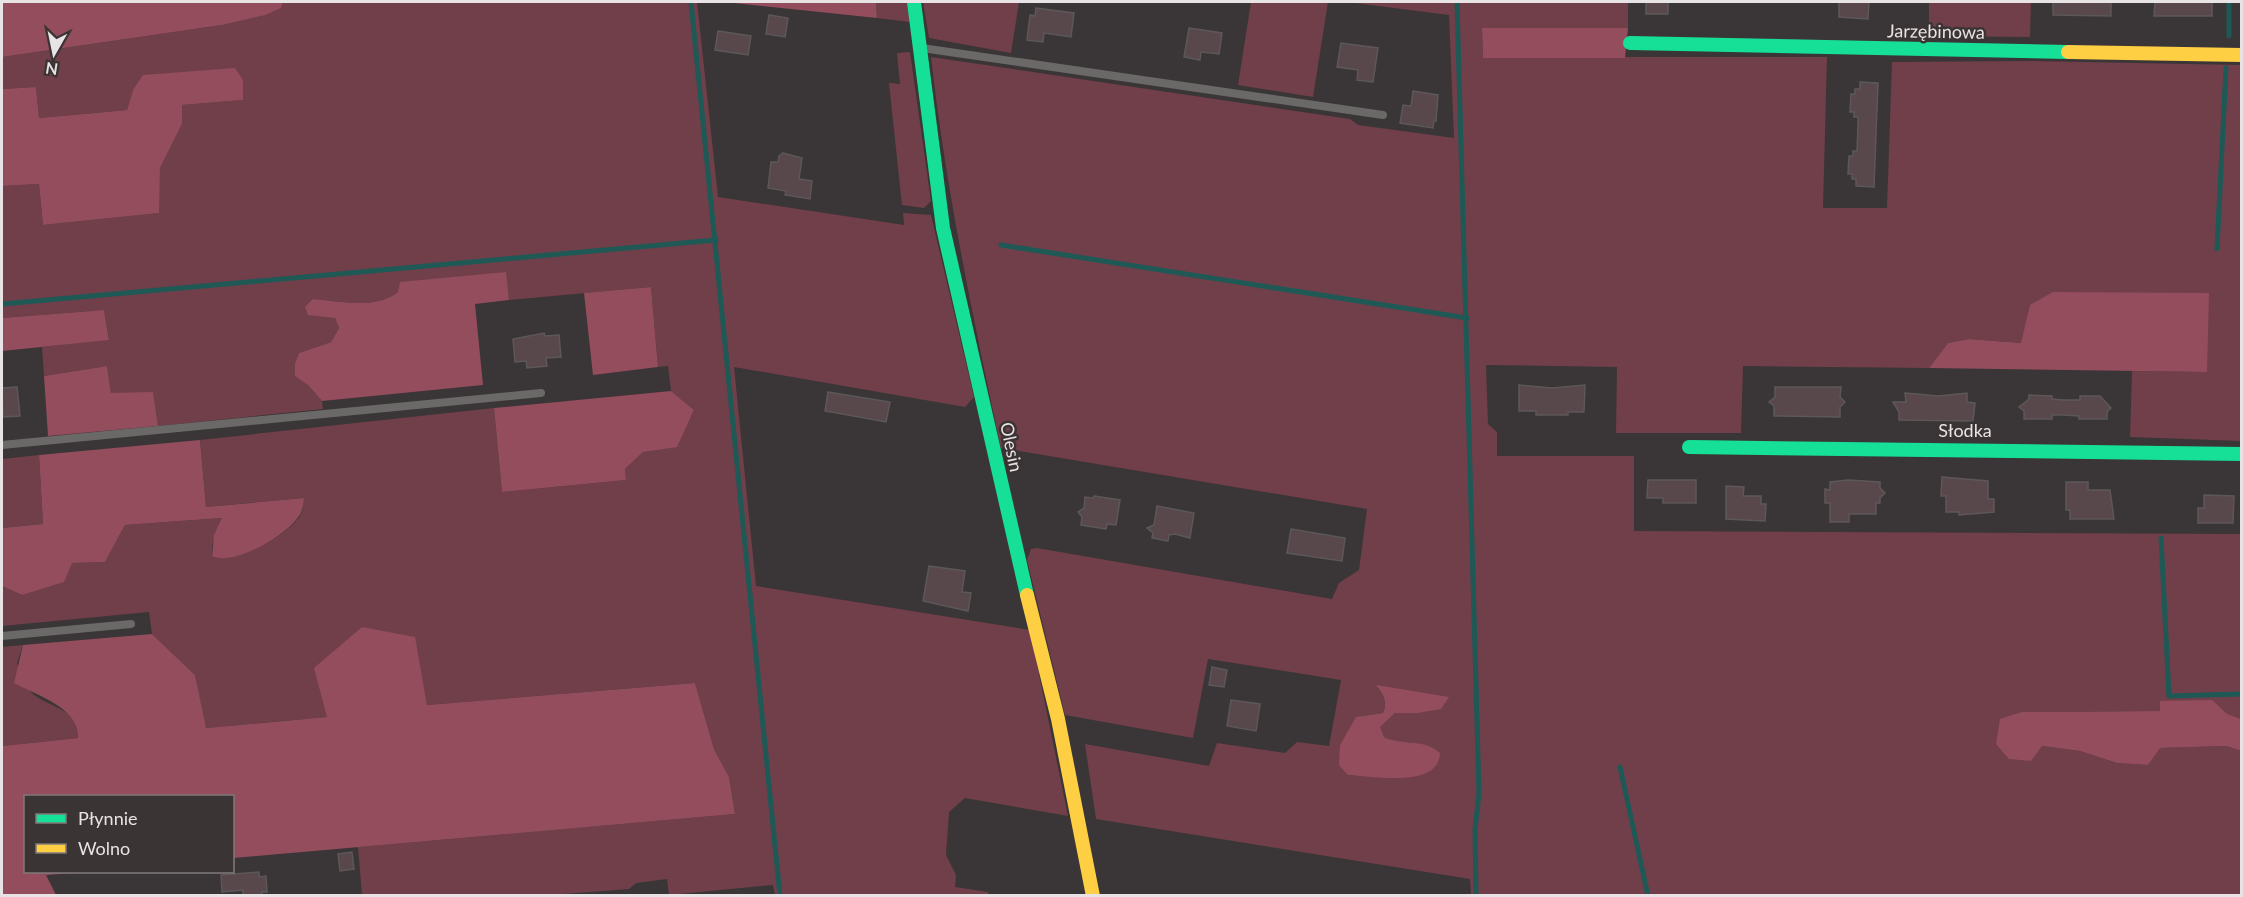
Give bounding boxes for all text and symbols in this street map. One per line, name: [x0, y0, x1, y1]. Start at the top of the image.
street label: Jarzębinowa: [1887, 19, 1985, 43]
north arrow: [24, 24, 84, 84]
text: N: [44, 59, 59, 80]
street label: Słodka: [1938, 419, 1992, 441]
street label: Olesin: [996, 420, 1028, 474]
legend: [24, 795, 234, 873]
text: Płynnie: [78, 807, 138, 829]
text: Wolno: [78, 837, 130, 859]

